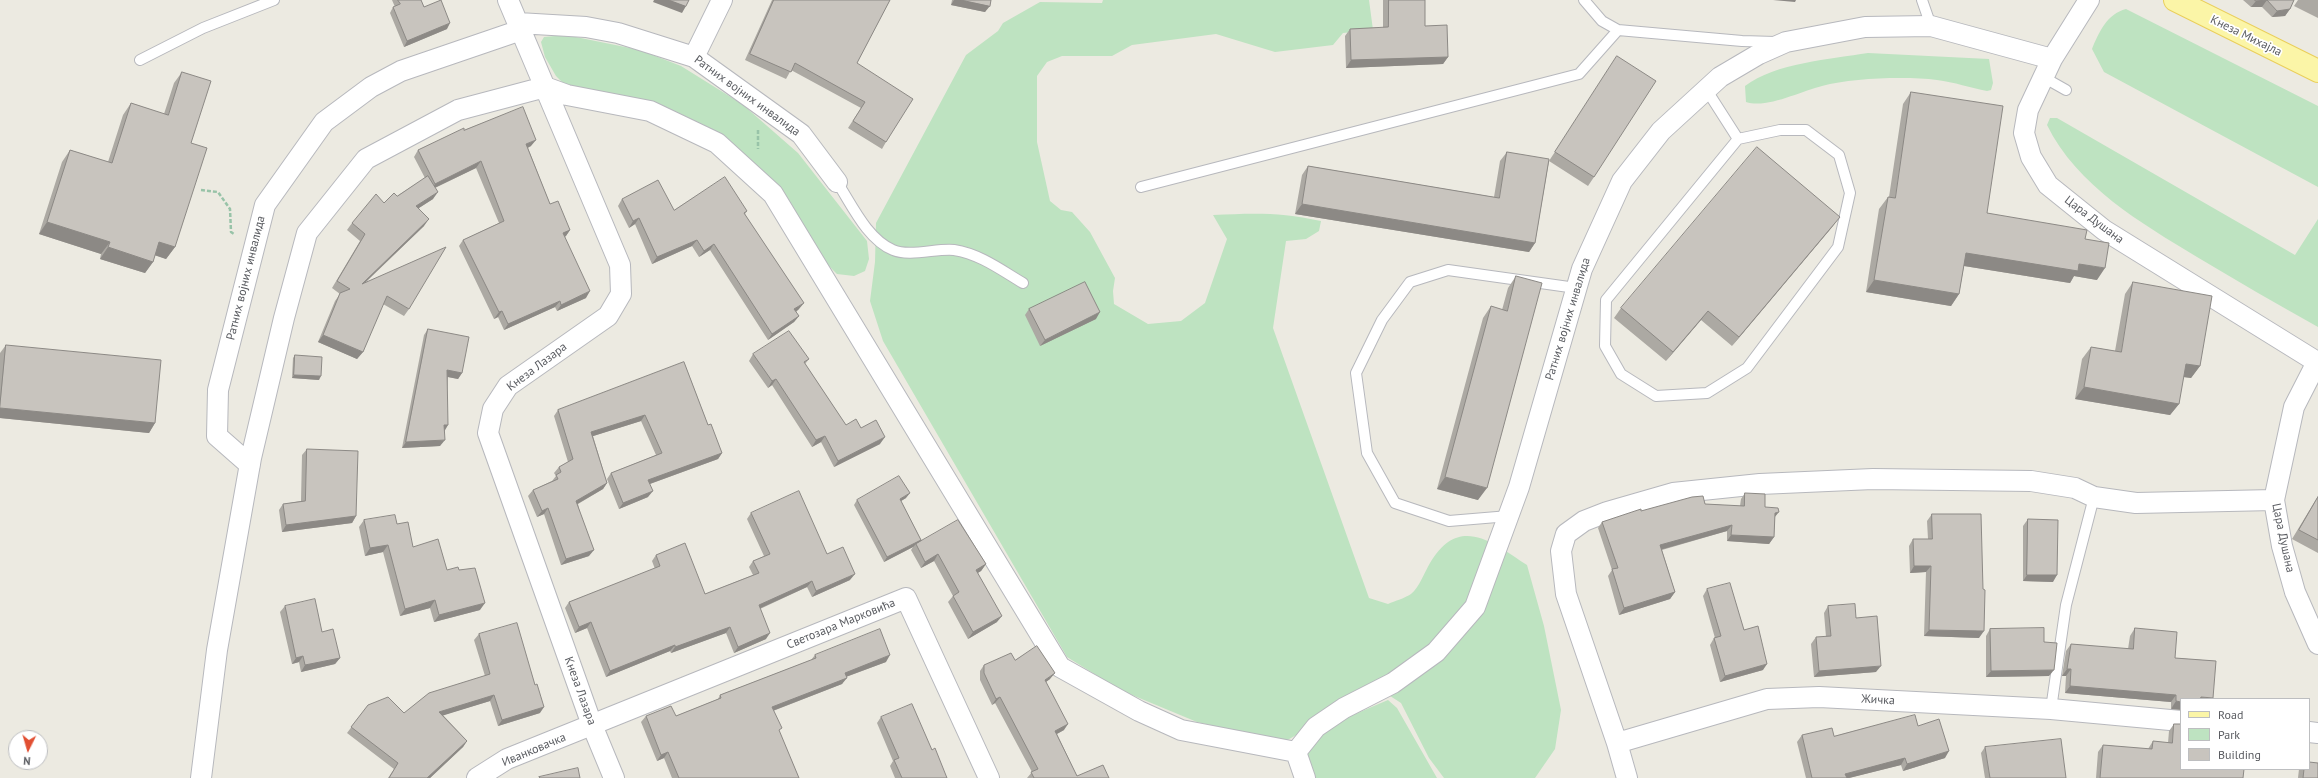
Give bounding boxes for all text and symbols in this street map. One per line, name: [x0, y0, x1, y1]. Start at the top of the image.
street label: Кнеза Михајла: [2208, 12, 2284, 60]
street label: Ратних војних инвалида: [691, 53, 803, 139]
street label: Цара Душана: [2062, 193, 2126, 247]
street label: Ратних војних инвалида: [224, 214, 268, 342]
street label: Ратних војних инвалида: [1542, 256, 1594, 382]
street label: Кнеза Лазара: [504, 340, 570, 394]
street label: Цара Душана: [2269, 502, 2297, 574]
street label: Светозара Марковића: [785, 596, 897, 652]
street label: Кнеза Лазара: [561, 655, 599, 727]
street label: Жичка: [1861, 692, 1895, 708]
legend: [2180, 698, 2310, 770]
text: Road: [2218, 707, 2243, 722]
text: Park: [2218, 727, 2240, 742]
north arrow: [8, 730, 48, 770]
street label: Иванковачка: [500, 730, 568, 770]
text: Building: [2218, 747, 2261, 762]
text: N: [23, 754, 31, 768]

